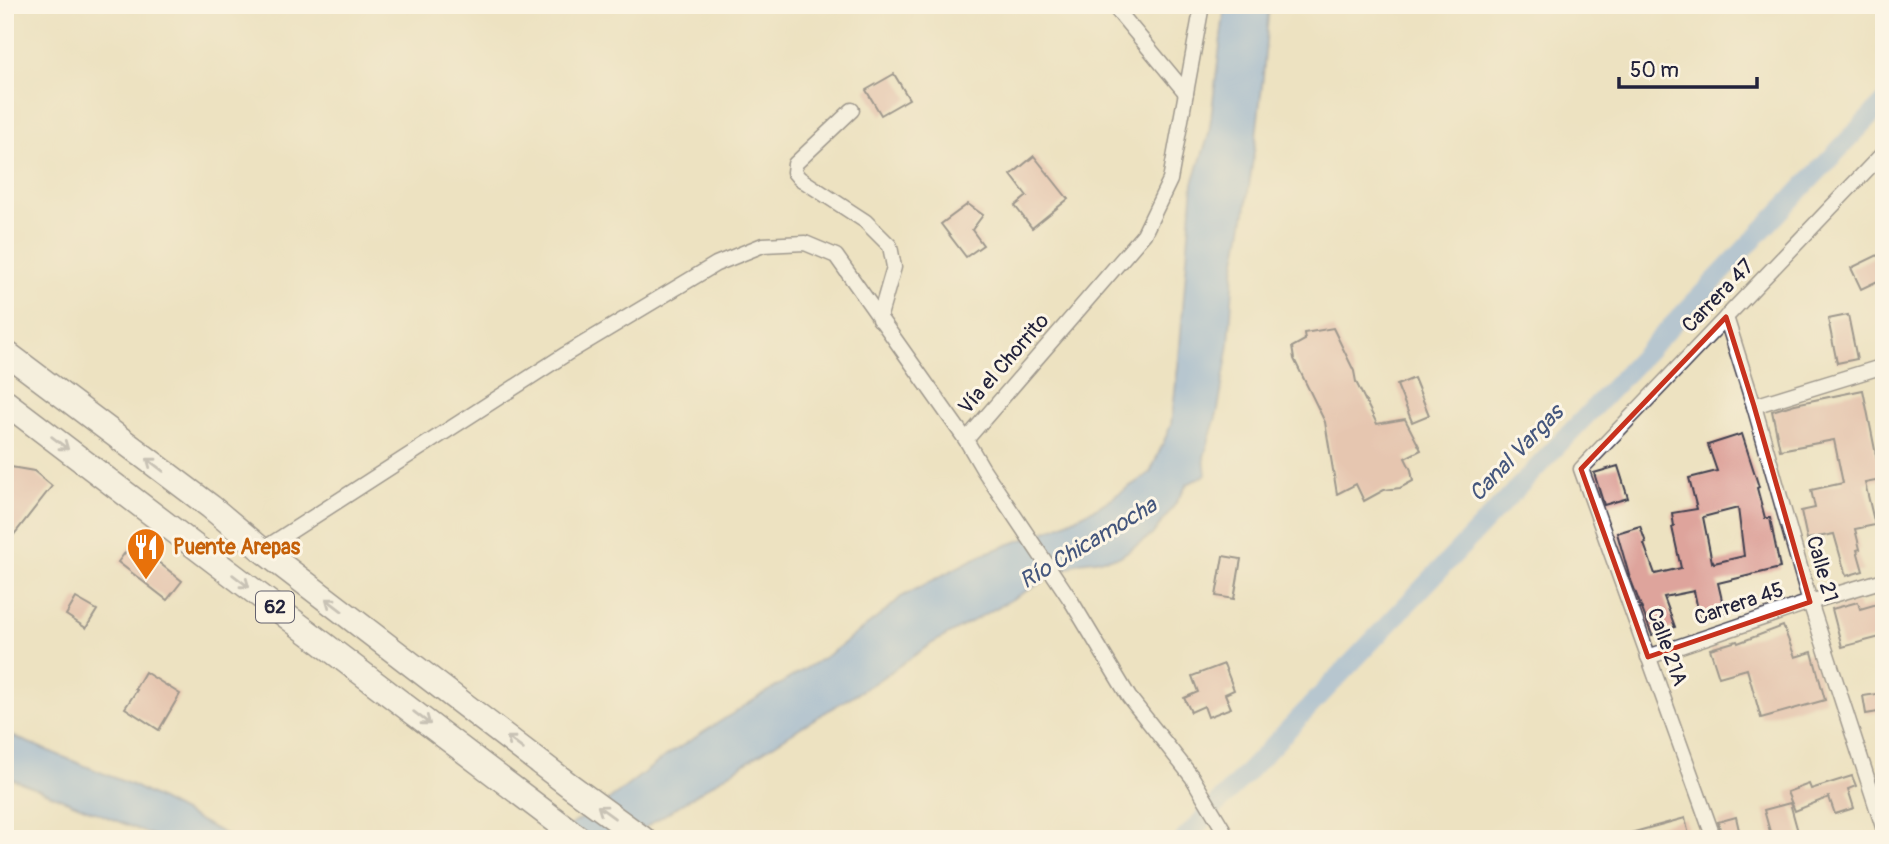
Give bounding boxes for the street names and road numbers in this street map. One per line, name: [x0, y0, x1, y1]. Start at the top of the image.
street label: Carrera 47: [1676, 253, 1760, 339]
street label: Vía el Chorrito: [953, 308, 1055, 420]
street label: Calle 21: [1800, 533, 1844, 605]
street label: Carrera 45: [1691, 576, 1787, 632]
road number: 62: [256, 592, 294, 622]
street label: Calle 21A: [1640, 604, 1694, 690]

